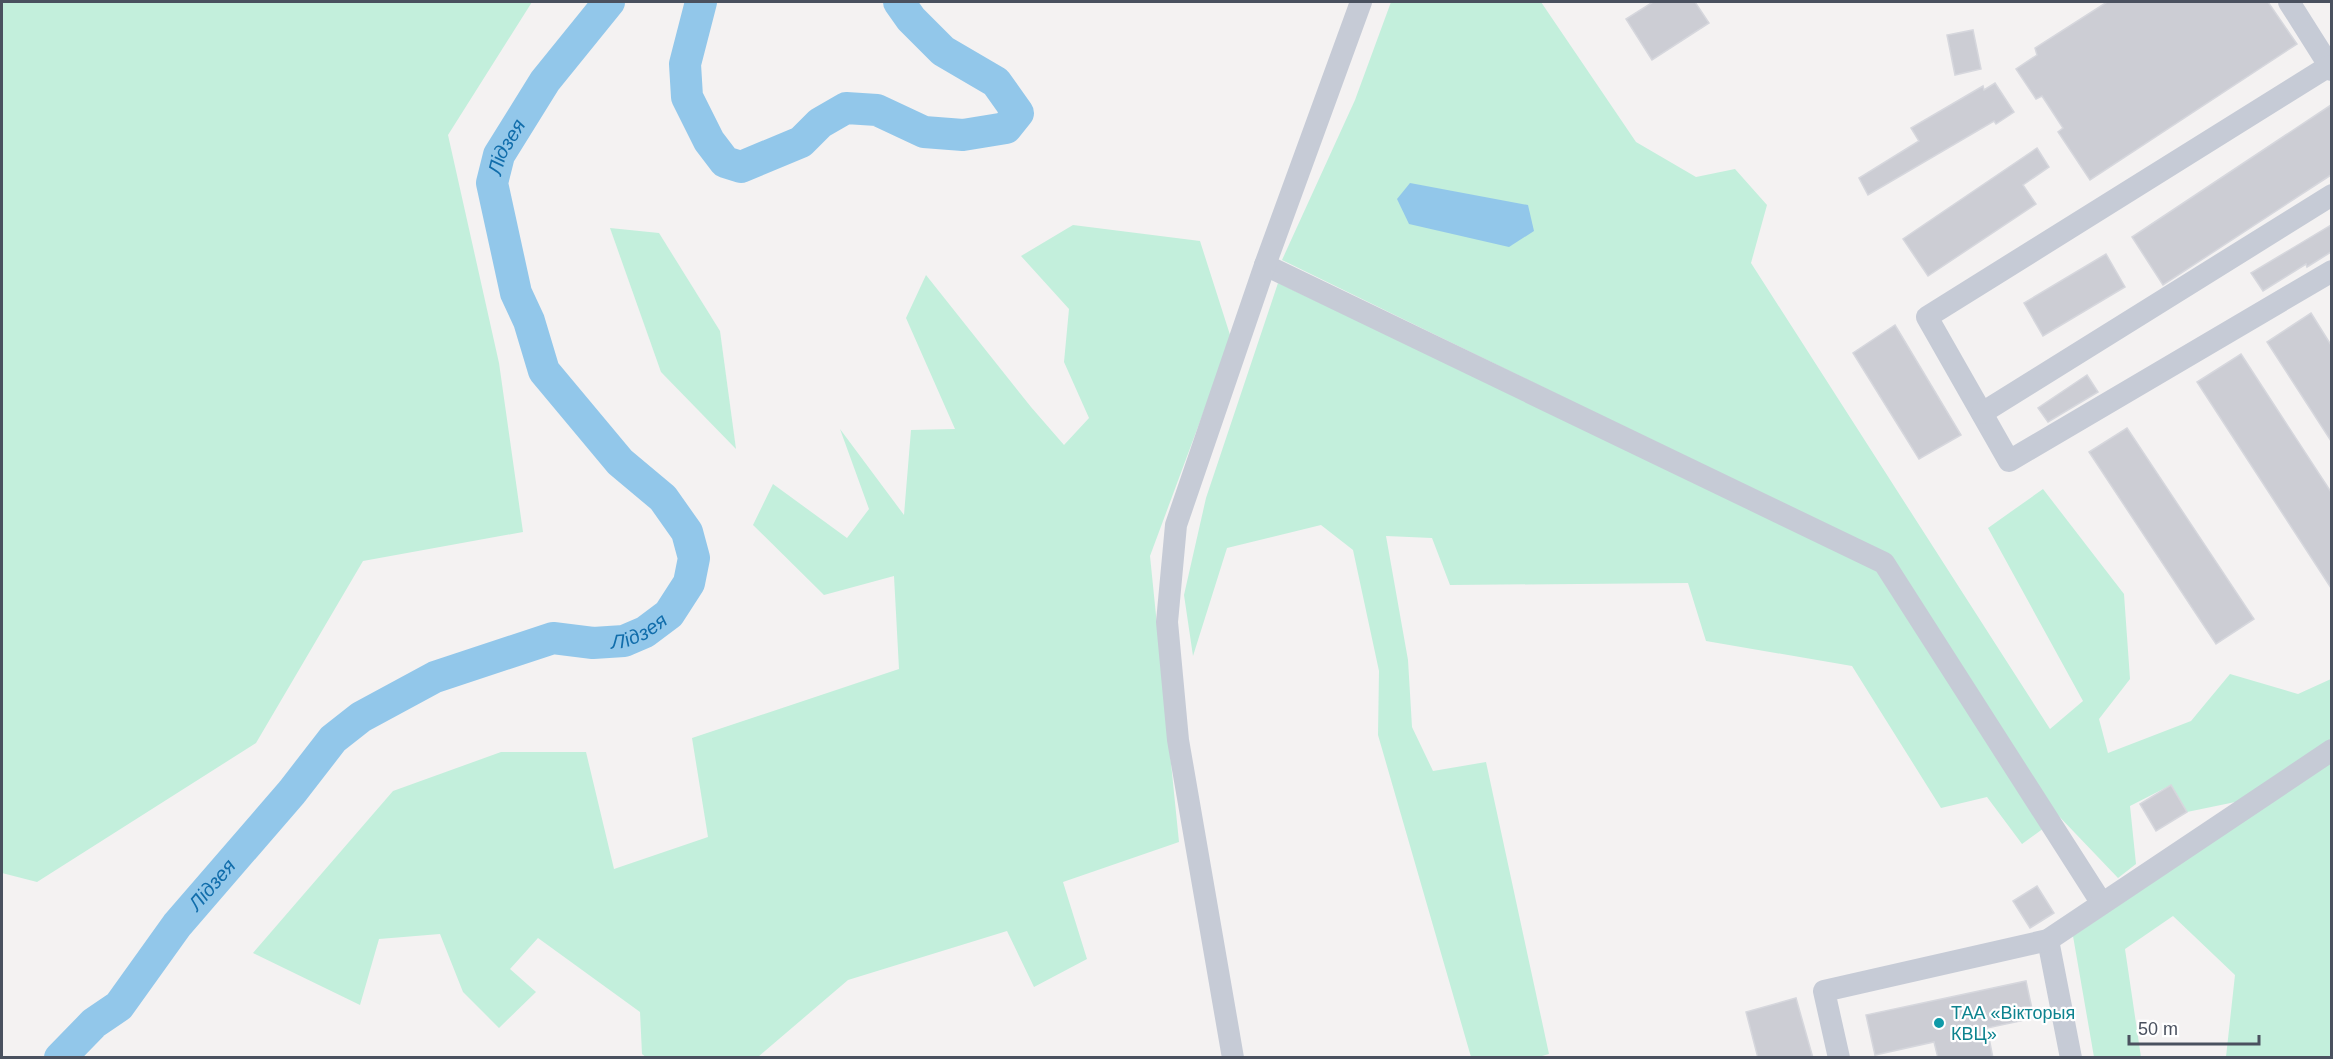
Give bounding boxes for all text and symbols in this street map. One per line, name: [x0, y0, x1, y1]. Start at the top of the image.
water label: Лідзея: [483, 115, 530, 179]
water label: Лідзея: [608, 608, 671, 653]
water label: Лідзея: [183, 854, 240, 916]
place label: ТАА «Вікторыя КВЦ»: [1951, 1003, 2075, 1044]
scale bar: [2129, 1008, 2260, 1046]
marker: ТАА «Вікторыя КВЦ»: [1932, 1016, 1946, 1030]
text: 50 m: [2138, 1019, 2178, 1039]

